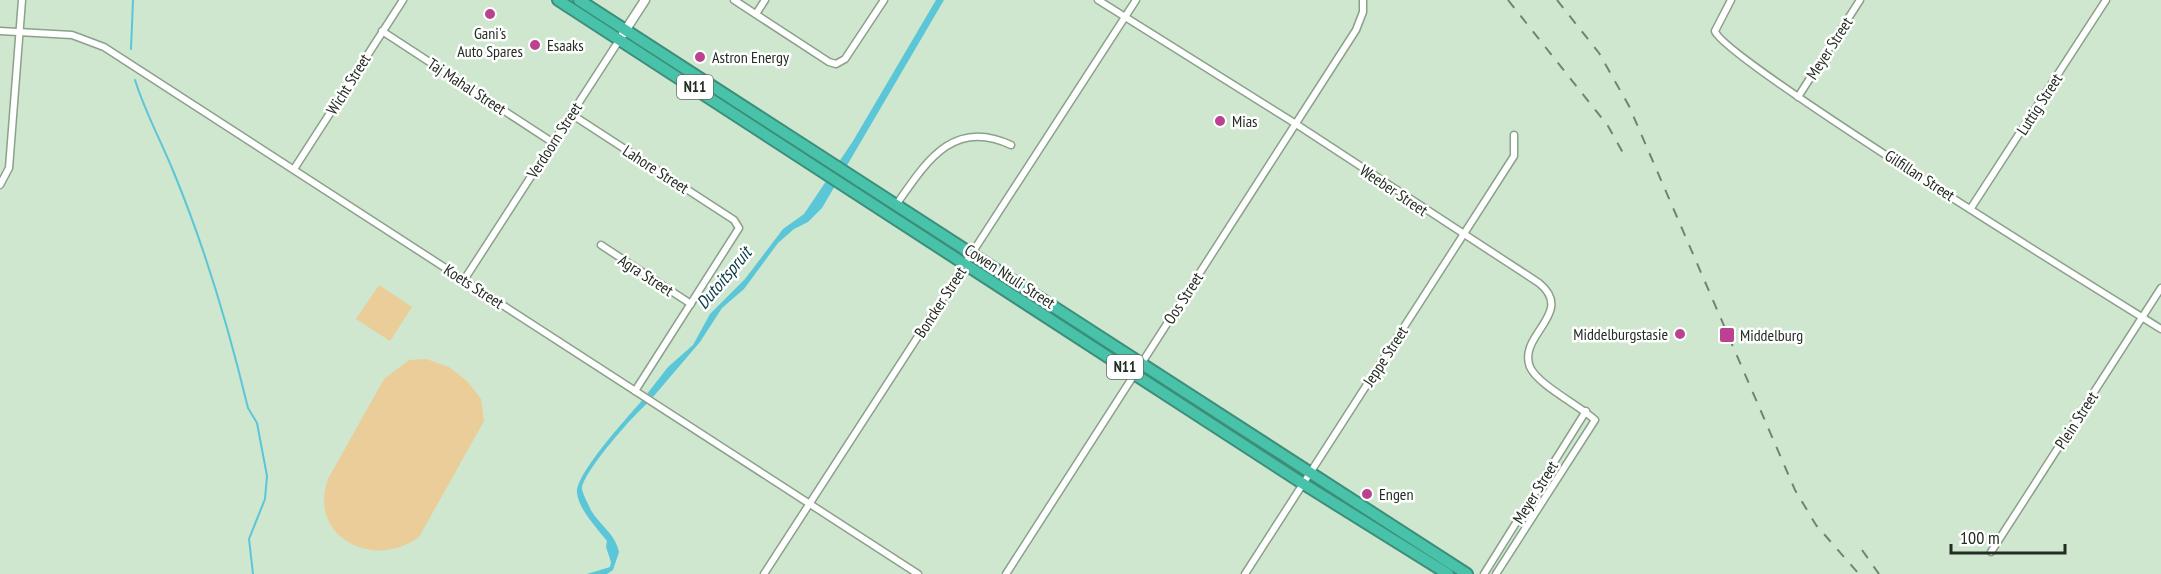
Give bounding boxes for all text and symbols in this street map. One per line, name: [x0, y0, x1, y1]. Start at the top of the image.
marker: Gani's Auto Spares: [483, 7, 497, 21]
street label: Meyer Street: [1802, 13, 1857, 83]
place label: Gani's Auto Spares: [457, 23, 523, 61]
place label: Esaaks: [547, 35, 584, 55]
marker: Esaaks: [528, 38, 542, 52]
place label: Astron Energy: [712, 47, 789, 67]
street label: Wicht Street: [322, 49, 375, 118]
marker: Astron Energy: [693, 50, 707, 64]
street label: Taj Mahal Street: [424, 53, 510, 119]
street label: Luttig Street: [2012, 69, 2067, 138]
road number: N11: [677, 75, 713, 99]
street label: Verdoorn Street: [522, 98, 586, 182]
place label: Mias: [1232, 111, 1257, 131]
marker: Mias: [1213, 114, 1227, 128]
street label: Lahore Street: [619, 140, 693, 198]
street label: Gilfillan Street: [1881, 145, 1959, 205]
street label: Weeber Street: [1356, 160, 1432, 220]
street label: Cowen Ntuli Street: [961, 239, 1059, 313]
water label: Dutoitspruit: [691, 240, 758, 313]
street label: Agra Street: [615, 250, 678, 300]
street label: Koets Street: [440, 259, 508, 313]
street label: Boncker Street: [910, 262, 971, 341]
street label: Oos Street: [1159, 268, 1207, 328]
street label: Jeppe Street: [1358, 322, 1412, 391]
place label: Middelburgstasie: [1573, 324, 1668, 344]
place label: Middelburg: [1740, 325, 1803, 345]
marker: Middelburg: [1718, 326, 1736, 344]
marker: Middelburgstasie: [1673, 327, 1687, 341]
road number: N11: [1107, 355, 1143, 379]
street label: Plein Street: [2050, 387, 2102, 453]
street label: Meyer Street: [1508, 456, 1562, 527]
place label: Engen: [1379, 484, 1413, 504]
marker: Engen: [1360, 487, 1374, 501]
scale bar: [1951, 517, 2065, 555]
text: 100 m: [1960, 526, 2000, 549]

